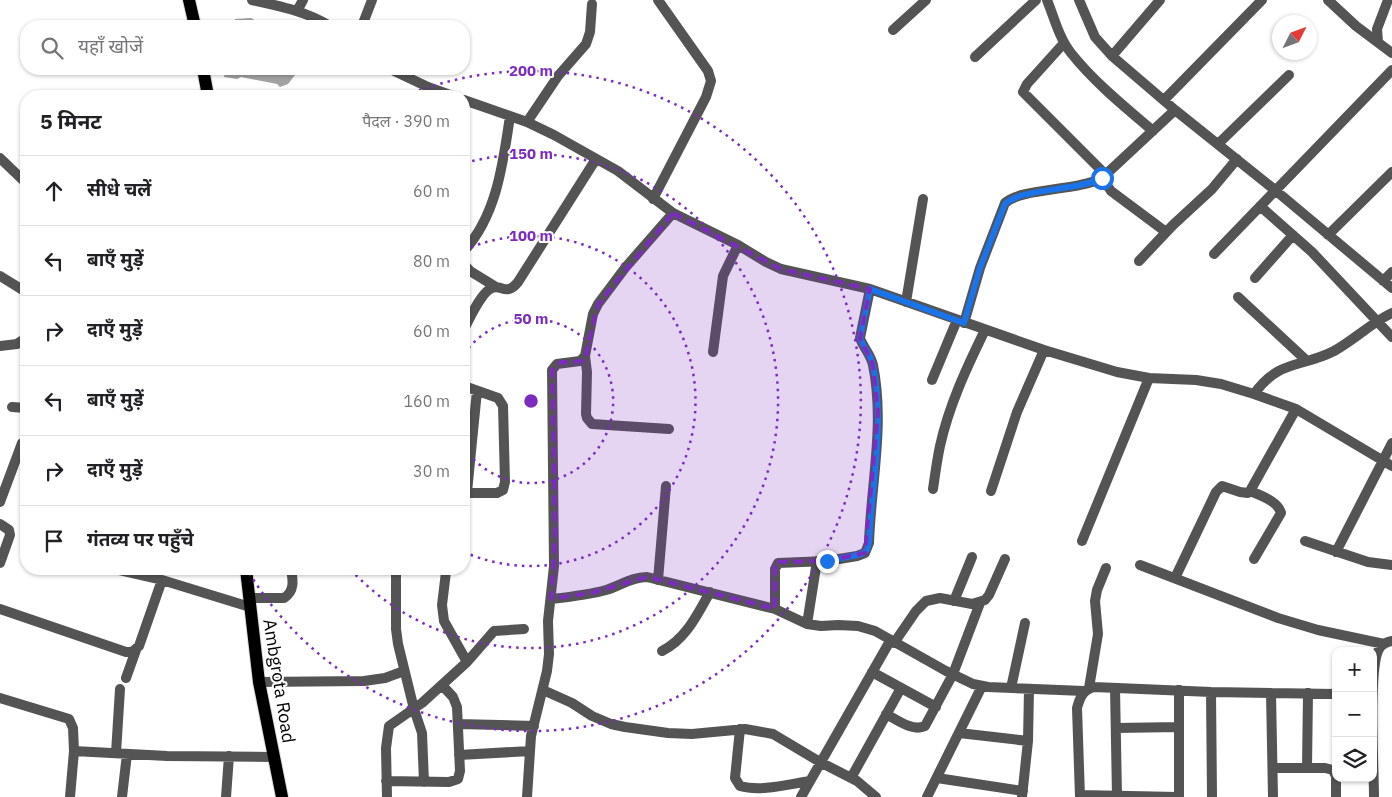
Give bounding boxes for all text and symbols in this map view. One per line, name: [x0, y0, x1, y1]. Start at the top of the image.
north arrow: [1272, 15, 1317, 60]
search box: [20, 20, 470, 75]
icon: search: [38, 34, 66, 62]
text: यहाँ खोजें: [78, 34, 143, 58]
text: 200 m: [509, 61, 553, 80]
text: 5 मिनट: [40, 107, 102, 135]
text: पैदल · 390 m: [362, 111, 450, 131]
text: 150 m: [509, 144, 553, 163]
route start: [1091, 167, 1114, 190]
icon: ahead: [40, 177, 68, 205]
text: सीधे चलें: [87, 177, 151, 201]
text: 60 m: [413, 181, 450, 201]
text: 100 m: [509, 226, 553, 245]
icon: left: [40, 247, 68, 275]
text: बाएँ मुड़ें: [87, 247, 144, 271]
text: 80 m: [413, 251, 450, 271]
text: 50 m: [514, 309, 548, 328]
icon: right: [40, 317, 68, 345]
text: दाएँ मुड़ें: [87, 317, 143, 341]
text: 60 m: [413, 321, 450, 341]
icon: left: [40, 387, 68, 415]
text: बाएँ मुड़ें: [87, 387, 144, 411]
text: 160 m: [403, 391, 450, 411]
centre of rings: [522, 392, 540, 410]
icon: right: [40, 457, 68, 485]
text: दाएँ मुड़ें: [87, 457, 143, 481]
text: 30 m: [413, 461, 450, 481]
icon: arrive: [40, 527, 68, 555]
text: गंतव्य पर पहुँचे: [87, 527, 194, 551]
route end: [816, 550, 839, 573]
street label: Ambgrota Road: [258, 617, 301, 745]
map controls: [1332, 647, 1377, 782]
button: +: [1332, 647, 1377, 692]
button: −: [1332, 692, 1377, 737]
button: layers: [1332, 737, 1377, 782]

